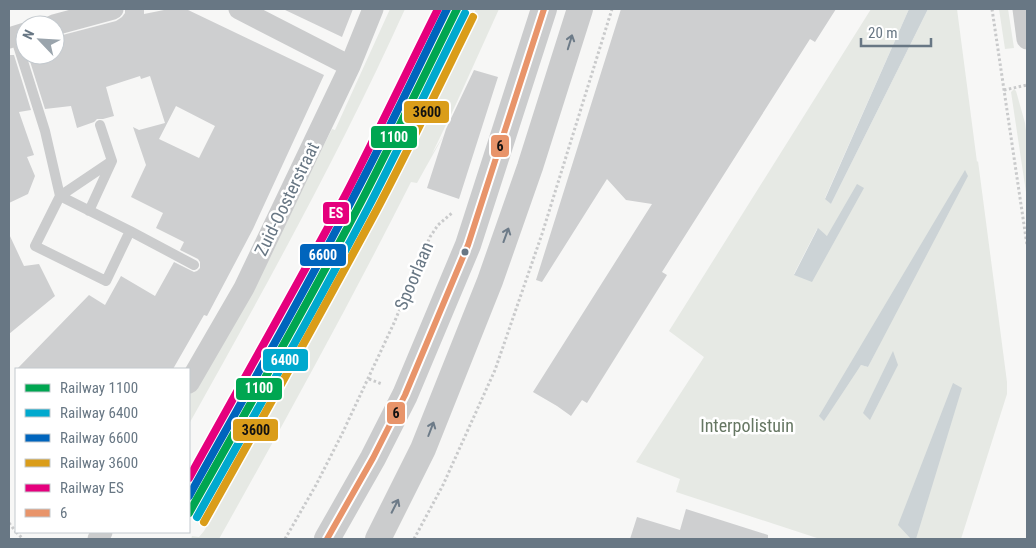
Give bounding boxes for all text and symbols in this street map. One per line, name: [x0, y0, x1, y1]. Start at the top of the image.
north arrow: [15, 15, 65, 65]
scale bar: [861, 15, 931, 47]
text: 20 m: [868, 24, 898, 42]
text: N: [19, 27, 37, 42]
one-way arrow: [565, 34, 575, 50]
line badge: 3600: [403, 100, 450, 124]
text: 3600: [413, 104, 441, 120]
line badge: 1100: [370, 125, 418, 149]
text: 1100: [380, 129, 408, 145]
line badge: 6: [490, 134, 510, 158]
street label: Zuid-Oosterstraat: [250, 138, 323, 259]
text: 6: [496, 138, 504, 154]
line badge: ES: [322, 201, 350, 225]
text: ES: [329, 205, 344, 221]
one-way arrow: [502, 228, 511, 243]
street label: Spoorlaan: [390, 239, 437, 313]
line badge: 6600: [299, 243, 347, 267]
text: 6600: [309, 247, 337, 263]
unlabelled marker: [460, 247, 470, 257]
line badge: 6400: [262, 348, 309, 372]
text: 6400: [271, 352, 299, 368]
legend: [15, 368, 190, 533]
line badge: 1100: [235, 377, 283, 401]
text: Railway 1100: [60, 379, 138, 397]
text: 1100: [245, 380, 273, 396]
line badge: 6: [386, 401, 406, 425]
text: Railway 6400: [60, 404, 138, 422]
text: 6: [392, 405, 400, 421]
park label: Interpolistuin: [700, 415, 794, 436]
line badge: 3600: [232, 418, 279, 442]
text: 3600: [242, 422, 270, 438]
one-way arrow: [427, 422, 436, 437]
text: Railway 6600: [60, 429, 138, 447]
text: Railway 3600: [60, 454, 138, 472]
text: Railway ES: [60, 479, 124, 497]
one-way arrow: [390, 499, 400, 514]
text: 6: [60, 504, 67, 522]

